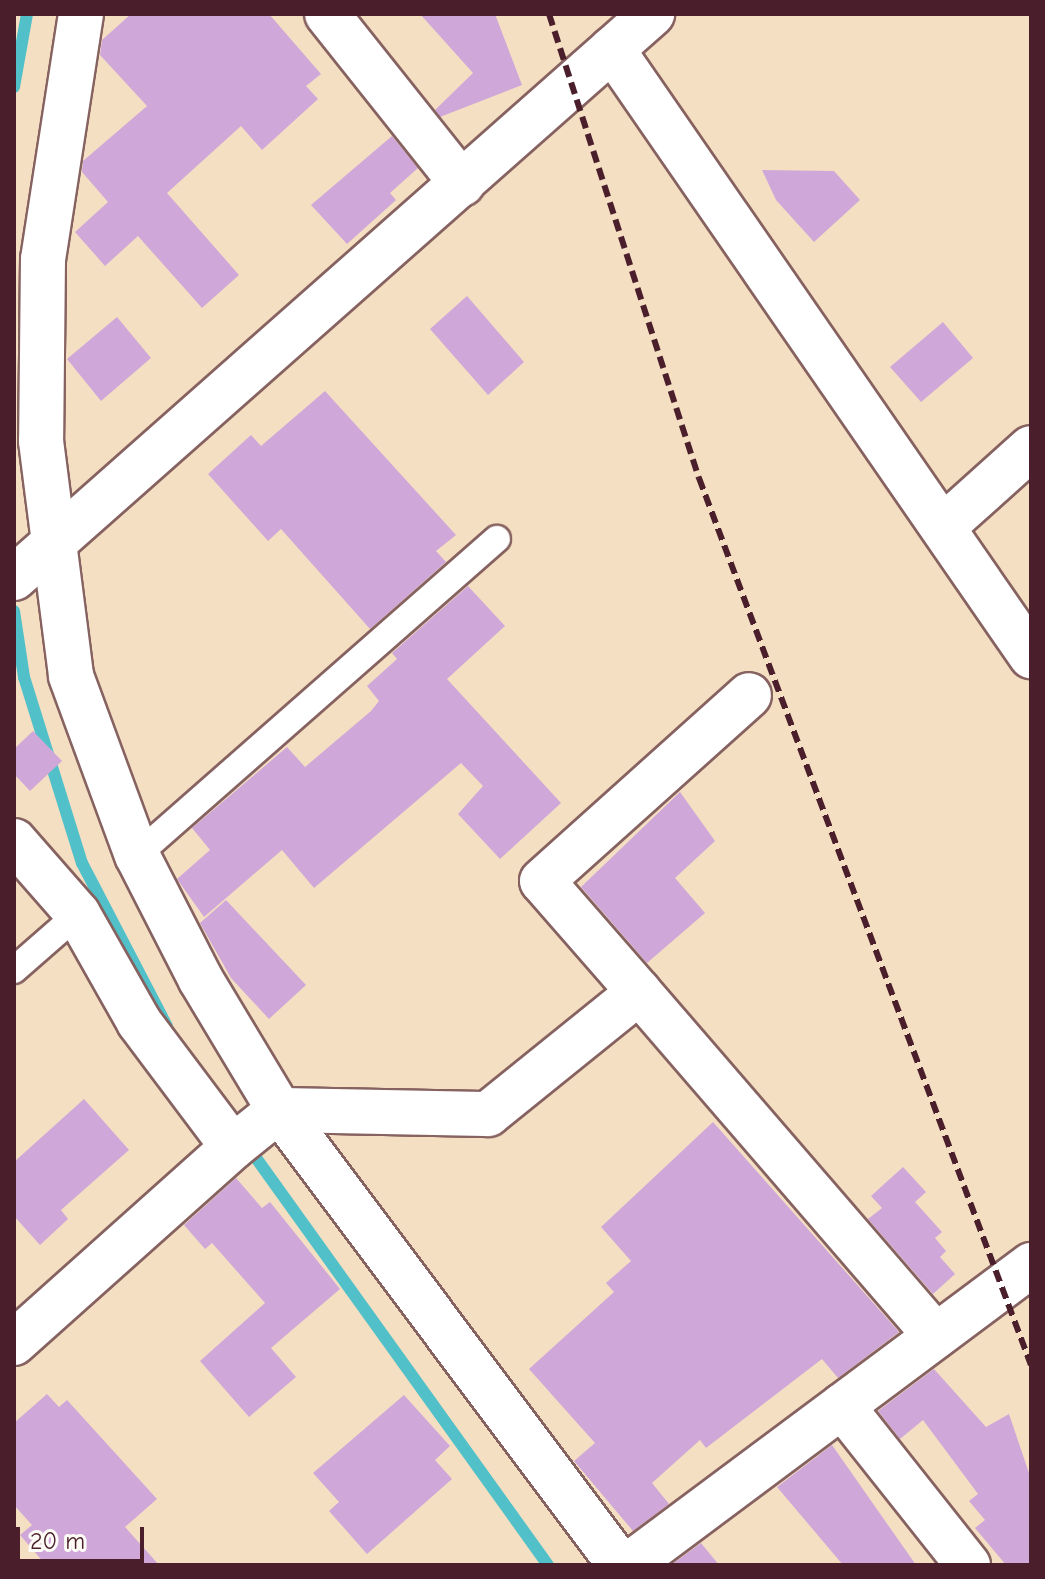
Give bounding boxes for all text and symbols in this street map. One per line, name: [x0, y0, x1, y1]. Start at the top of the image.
scale bar: [20, 1511, 148, 1561]
text: 20 m: [30, 1527, 85, 1555]

